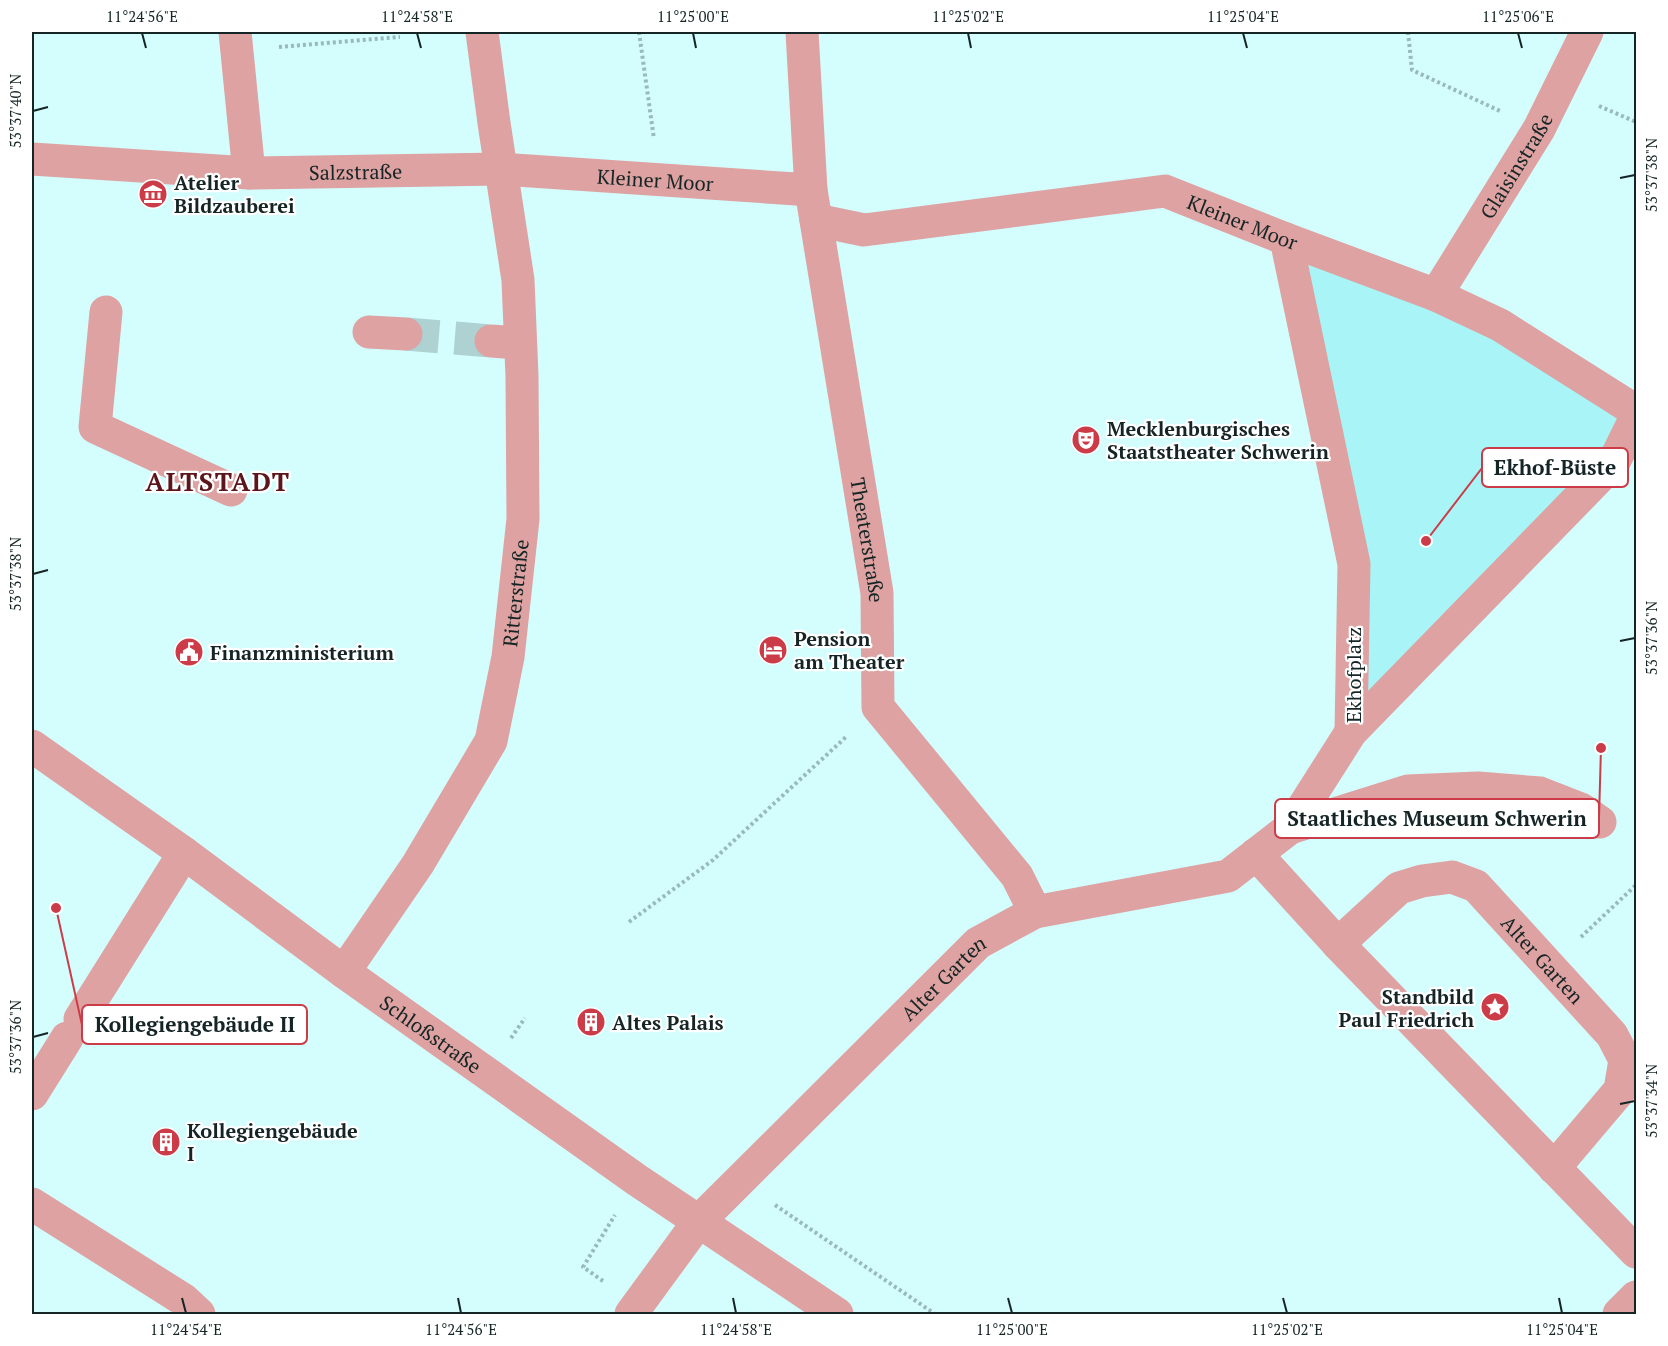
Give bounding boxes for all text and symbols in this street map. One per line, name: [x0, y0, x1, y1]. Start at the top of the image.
text: 11°24'56"E: [106, 6, 178, 26]
text: 11°24'58"E: [381, 6, 453, 26]
text: 11°25'00"E: [657, 6, 729, 26]
text: 11°25'02"E: [932, 6, 1004, 26]
text: 11°25'04"E: [1207, 6, 1279, 26]
text: 11°25'06"E: [1482, 6, 1554, 26]
text: 53°37'40"N: [5, 74, 25, 148]
street label: Glaisinstraße: [1473, 108, 1558, 224]
text: 53°37'38"N: [1641, 138, 1661, 212]
street label: Salzstraße: [309, 157, 402, 186]
street label: Kleiner Moor: [596, 162, 715, 197]
place label: Atelier Bildzauberei: [174, 169, 295, 219]
museum icon: Atelier Bildzauberei: [137, 178, 169, 210]
street label: Kleiner Moor: [1183, 188, 1302, 256]
place label: Mecklenburgisches Staatstheater Schwerin: [1107, 415, 1329, 465]
theatre icon: Mecklenburgisches Staatstheater Schwerin: [1070, 424, 1102, 456]
callout: Ekhof-Büste: [1482, 448, 1628, 487]
text: Ekhof-Büste: [1494, 453, 1616, 481]
district label: ALTSTADT: [145, 464, 291, 498]
street label: Theaterstraße: [845, 476, 891, 603]
text: 53°37'38"N: [5, 537, 25, 611]
street label: Ritterstraße: [496, 538, 534, 648]
text: 53°37'36"N: [1641, 601, 1661, 675]
place label: Pension am Theater: [794, 625, 905, 675]
street label: Ekhofplatz: [1340, 627, 1367, 723]
hotel icon: Pension am Theater: [757, 634, 789, 666]
public building icon: Finanzministerium: [173, 636, 205, 668]
place label: Finanzministerium: [210, 639, 394, 666]
callout: Staatliches Museum Schwerin: [1275, 799, 1599, 838]
text: Staatliches Museum Schwerin: [1287, 804, 1587, 832]
street label: Alter Garten: [1496, 909, 1590, 1009]
street label: Alter Garten: [895, 928, 990, 1026]
place label: Standbild Paul Friedrich: [1338, 983, 1474, 1033]
street label: Schloßstraße: [375, 988, 487, 1079]
place icon: Standbild Paul Friedrich: [1479, 991, 1511, 1023]
text: 53°37'36"N: [5, 1000, 25, 1074]
callout: Kollegiengebäude II: [82, 1005, 307, 1044]
building icon: Altes Palais: [575, 1006, 607, 1038]
place label: Altes Palais: [612, 1009, 724, 1036]
text: Kollegiengebäude II: [95, 1010, 296, 1038]
text: 53°37'34"N: [1641, 1064, 1661, 1138]
place label: Kollegiengebäude I: [187, 1117, 358, 1167]
building icon: Kollegiengebäude I: [150, 1126, 182, 1158]
text: 11°24'54"E: [150, 1319, 222, 1339]
text: 11°24'56"E: [425, 1319, 497, 1339]
text: 11°24'58"E: [700, 1319, 772, 1339]
text: 11°25'00"E: [976, 1319, 1048, 1339]
text: 11°25'02"E: [1251, 1319, 1323, 1339]
text: 11°25'04"E: [1526, 1319, 1598, 1339]

